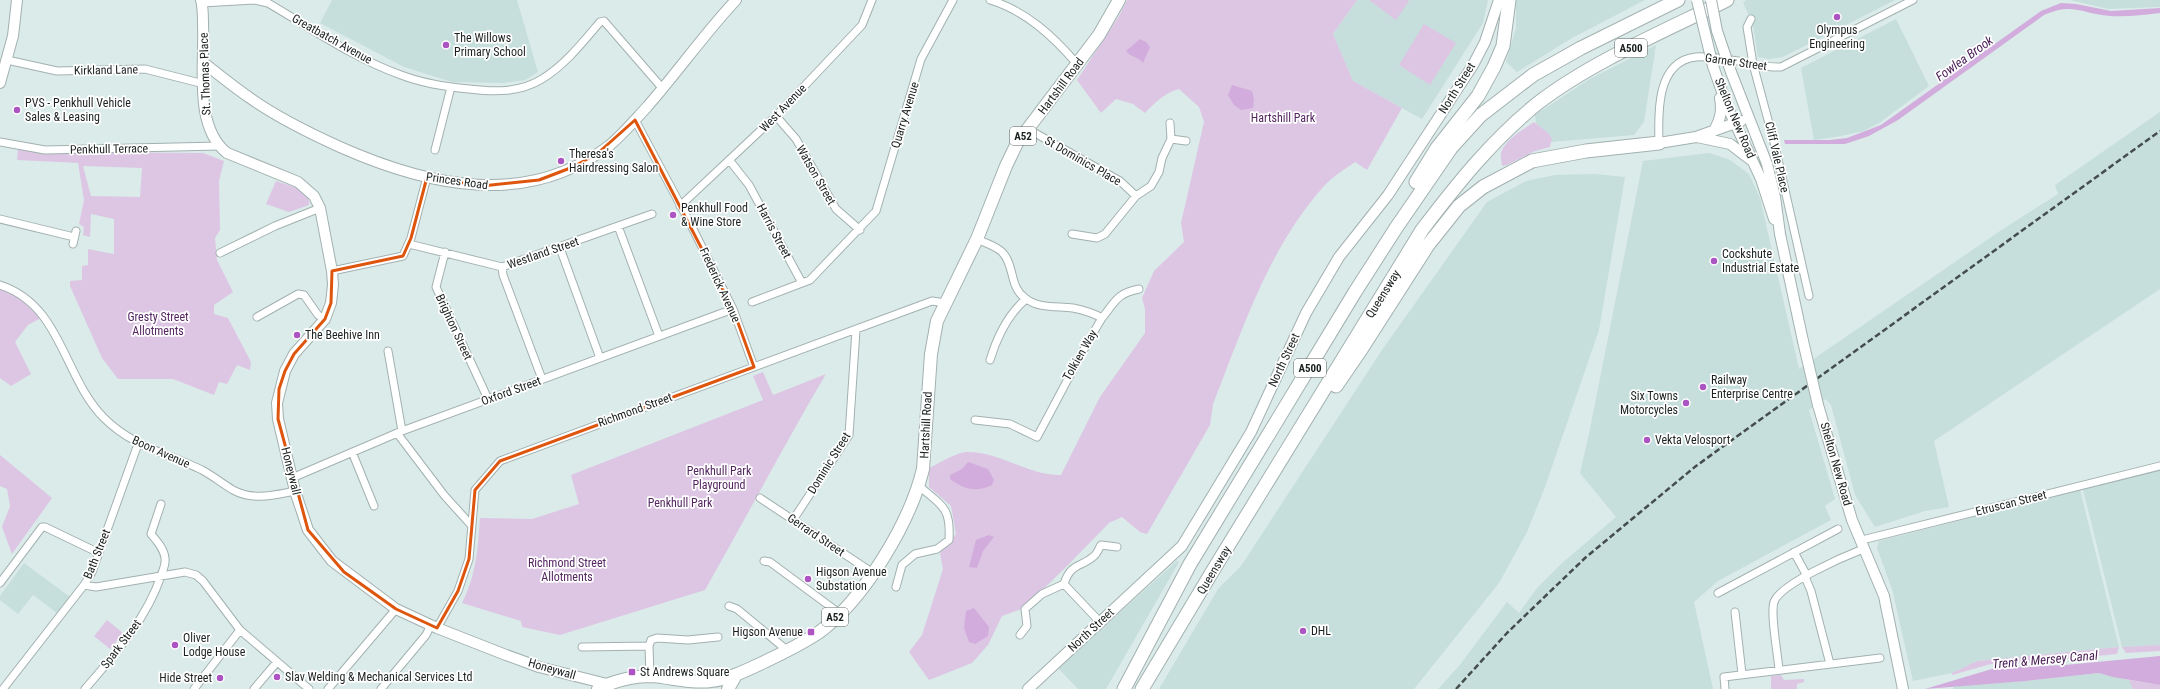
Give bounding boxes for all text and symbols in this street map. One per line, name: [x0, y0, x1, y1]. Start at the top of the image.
street label: Greatbatch Avenue: [290, 11, 375, 67]
marker: Olympus Engineering: [1832, 12, 1842, 22]
place label: Olympus Engineering: [1809, 23, 1865, 51]
place label: The Willows Primary School: [454, 31, 526, 59]
street label: St. Thomas Place: [197, 32, 213, 116]
water label: Fowlea Brook: [1933, 32, 1996, 84]
road number: A500: [1615, 39, 1647, 57]
marker: The Willows Primary School: [441, 40, 451, 50]
street label: Garner Street: [1704, 51, 1768, 73]
street label: Hartshill Road: [1035, 55, 1087, 117]
street label: North Street: [1436, 59, 1478, 116]
street label: Kirkland Lane: [74, 62, 139, 78]
street label: Shelton New Road: [1712, 76, 1758, 160]
street label: Quarry Avenue: [888, 80, 922, 150]
street label: West Avenue: [757, 81, 809, 135]
place label: PVS - Penkhull Vehicle Sales & Leasing: [25, 96, 131, 124]
marker: PVS - Penkhull Vehicle Sales & Leasing: [12, 105, 22, 115]
park label: Hartshill Park: [1251, 111, 1316, 125]
street label: Cliff Vale Place: [1762, 120, 1792, 194]
road number: A52: [1010, 127, 1036, 145]
street label: St Dominics Place: [1042, 133, 1124, 189]
street label: Penkhull Terrace: [70, 141, 149, 157]
street label: Watson Street: [793, 143, 839, 208]
place label: Theresa's Hairdressing Salon: [569, 147, 659, 175]
marker: Theresa's Hairdressing Salon: [556, 156, 566, 166]
street label: Princes Road: [425, 170, 489, 192]
place label: Penkhull Food & Wine Store: [681, 201, 748, 229]
street label: Harris Street: [754, 201, 794, 261]
marker: Penkhull Food & Wine Store: [668, 210, 678, 220]
street label: Westland Street: [505, 234, 581, 272]
street label: Frederick Avenue: [697, 245, 744, 325]
place label: Cockshute Industrial Estate: [1722, 247, 1800, 275]
marker: Cockshute Industrial Estate: [1709, 256, 1719, 266]
street label: Queensway: [1363, 267, 1403, 321]
street label: Brighton Street: [433, 292, 475, 362]
park label: Gresty Street Allotments: [127, 310, 189, 338]
street label: Tolkien Way: [1060, 327, 1100, 383]
place label: The Beehive Inn: [305, 328, 380, 342]
marker: The Beehive Inn: [292, 330, 302, 340]
street label: North Street: [1265, 331, 1303, 389]
road number: A500: [1294, 359, 1326, 377]
place label: Railway Enterprise Centre: [1711, 373, 1793, 401]
street label: Oxford Street: [479, 374, 543, 408]
marker: Railway Enterprise Centre: [1698, 382, 1708, 392]
place label: Six Towns Motorcycles: [1620, 389, 1678, 417]
street label: Richmond Street: [596, 390, 675, 430]
street label: Hartshill Road: [917, 391, 935, 459]
marker: Six Towns Motorcycles: [1681, 398, 1691, 408]
street label: Shelton New Road: [1817, 421, 1855, 507]
street label: Dominic Street: [805, 429, 854, 496]
street label: Boon Avenue: [130, 433, 192, 471]
place label: Vekta Velosport: [1655, 433, 1731, 447]
marker: Vekta Velosport: [1642, 435, 1652, 445]
street label: Honeywall: [278, 446, 304, 496]
park label: Penkhull Park Playground: [687, 464, 752, 492]
street label: Etruscan Street: [1974, 487, 2048, 519]
park label: Penkhull Park: [648, 496, 713, 510]
street label: Gerrard Street: [785, 511, 848, 559]
street label: Bath Street: [81, 527, 113, 581]
street label: Queensway: [1194, 543, 1234, 597]
park label: Richmond Street Allotments: [528, 556, 607, 584]
place label: Higson Avenue Substation: [816, 565, 887, 593]
marker: Higson Avenue Substation: [803, 574, 813, 584]
street label: North Street: [1065, 605, 1117, 655]
road number: A52: [822, 608, 848, 626]
street label: Spark Street: [98, 616, 144, 671]
place label: DHL: [1311, 624, 1331, 638]
place label: Higson Avenue: [732, 625, 803, 639]
marker: DHL: [1298, 626, 1308, 636]
marker: Higson Avenue: [806, 627, 816, 637]
place label: Oliver Lodge House: [183, 631, 246, 659]
marker: Oliver Lodge House: [170, 640, 180, 650]
water label: Trent & Mersey Canal: [1992, 647, 2099, 672]
street label: Honeywall: [527, 656, 577, 682]
place label: St Andrews Square: [640, 665, 730, 679]
marker: St Andrews Square: [627, 667, 637, 677]
place label: Slav Welding & Mechanical Services Ltd: [285, 670, 473, 684]
place label: Hide Street: [159, 671, 212, 685]
marker: Slav Welding & Mechanical Services Ltd: [272, 672, 282, 682]
marker: Hide Street: [215, 673, 225, 683]

